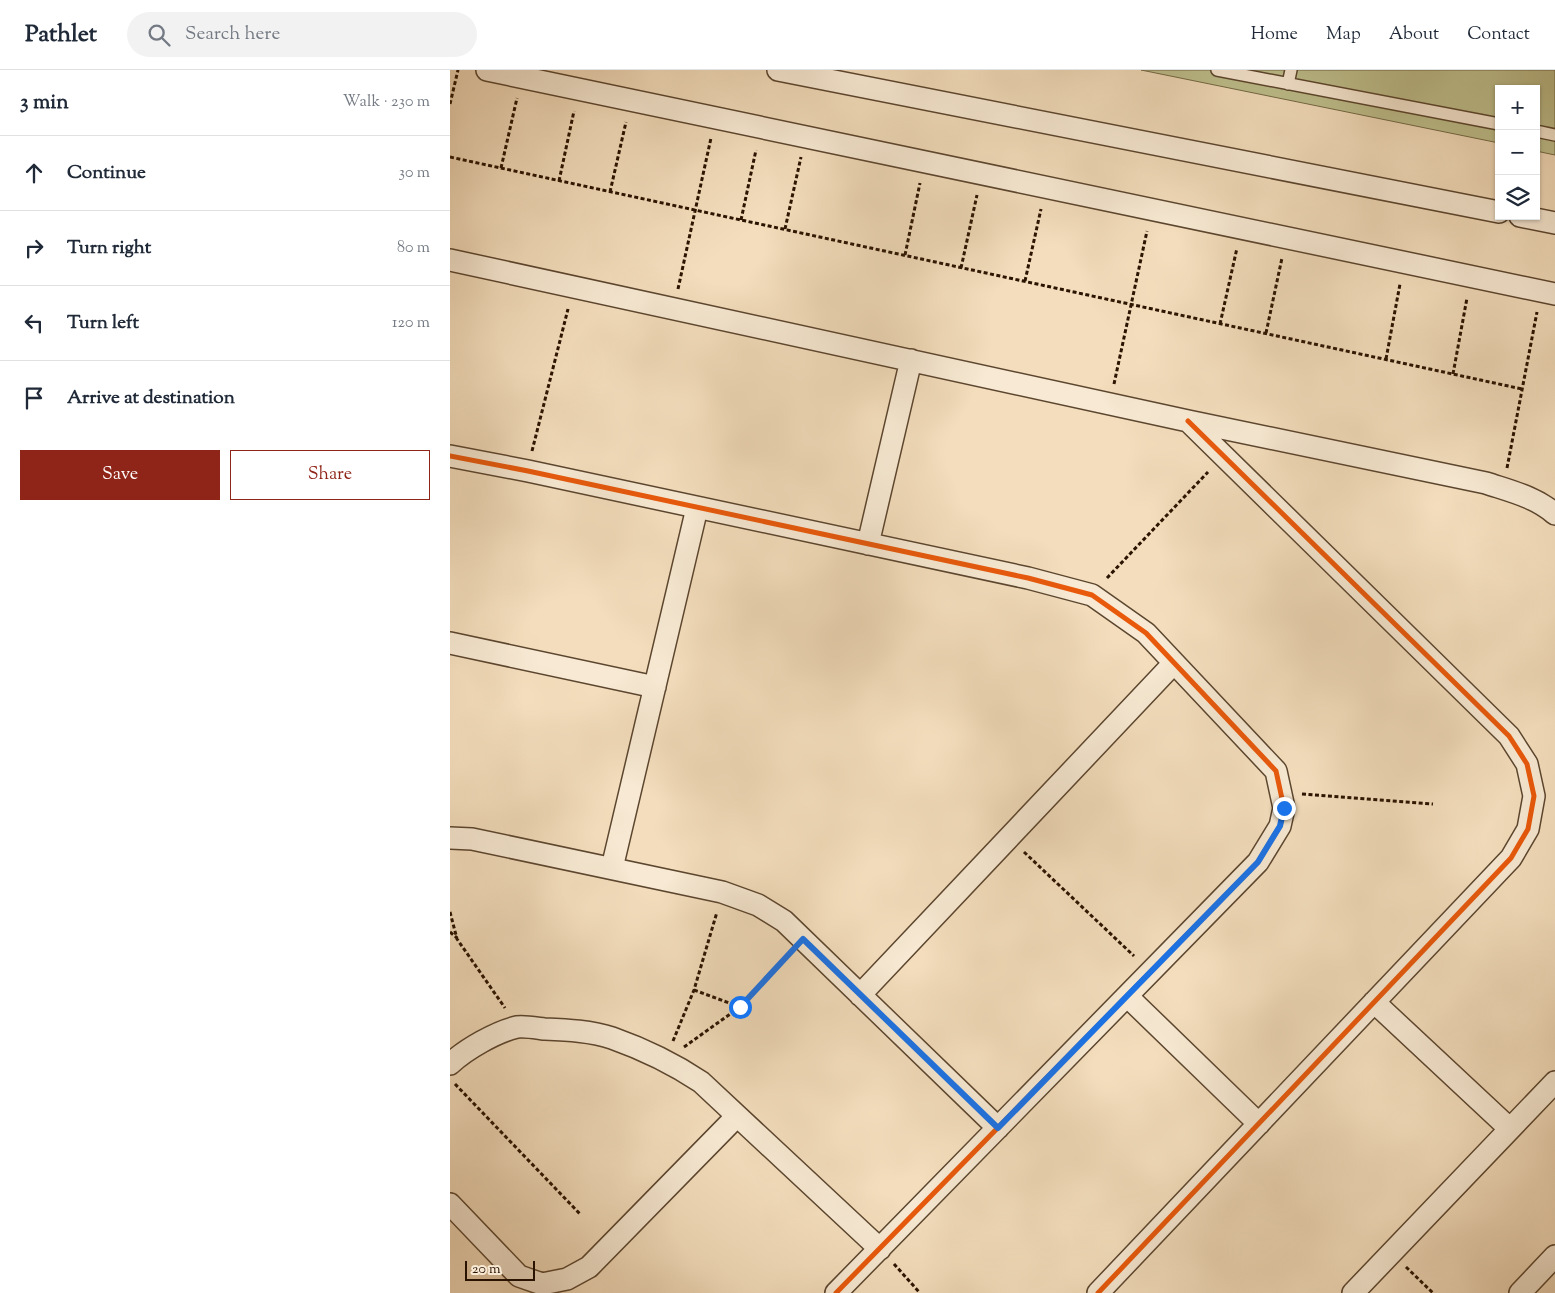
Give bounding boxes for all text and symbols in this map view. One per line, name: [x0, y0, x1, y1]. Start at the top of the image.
search box: [127, 12, 477, 57]
text: Pathlet: [25, 18, 97, 52]
icon: search: [145, 21, 173, 49]
text: Search here: [185, 21, 280, 48]
text: Home: [1251, 22, 1298, 48]
text: Map: [1326, 22, 1361, 48]
text: About: [1389, 22, 1439, 48]
text: Contact: [1467, 22, 1530, 48]
map controls: [1495, 85, 1540, 220]
button: +: [1495, 85, 1540, 130]
text: 3 min: [20, 88, 69, 118]
text: Walk · 230 m: [343, 91, 430, 114]
button: −: [1495, 130, 1540, 175]
icon: ahead: [20, 159, 48, 187]
text: Continue: [67, 160, 146, 187]
text: 30 m: [399, 162, 430, 185]
button: layers: [1495, 175, 1540, 220]
icon: right: [20, 234, 48, 262]
text: Turn right: [67, 235, 151, 262]
text: 80 m: [397, 237, 430, 260]
icon: left: [20, 309, 48, 337]
text: Turn left: [67, 310, 139, 337]
text: 120 m: [392, 312, 430, 335]
icon: arrive: [20, 384, 48, 412]
text: Arrive at destination: [67, 385, 235, 412]
button: Save: [20, 450, 220, 500]
button: Share: [230, 450, 430, 500]
route end: [1273, 797, 1296, 820]
route start: [729, 996, 752, 1019]
scale bar: [465, 1258, 535, 1281]
text: 20 m: [472, 1260, 501, 1280]

